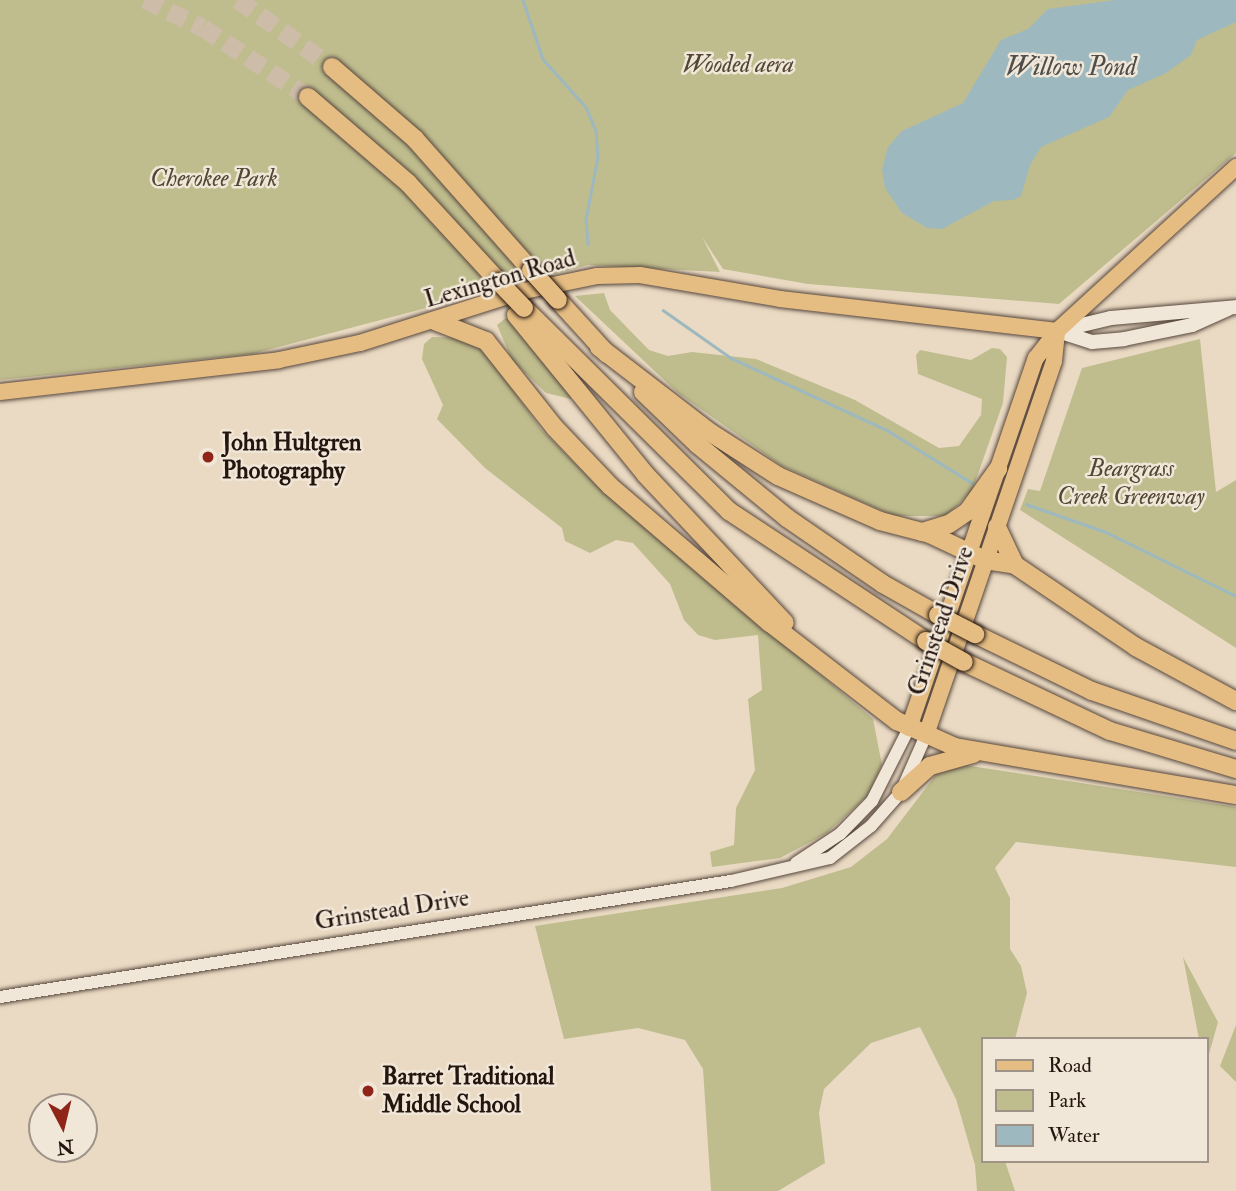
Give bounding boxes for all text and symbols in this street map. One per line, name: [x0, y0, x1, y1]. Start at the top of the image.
park label: Wooded aera: [682, 51, 794, 79]
water label: Willow Pond: [1006, 52, 1136, 84]
park label: Cherokee Park: [150, 165, 278, 193]
street label: Lexington Road: [421, 244, 579, 314]
place label: John Hultgren Photography: [222, 429, 361, 485]
marker: John Hultgren Photography: [200, 449, 216, 465]
park label: Beargrass Creek Greenway: [1057, 455, 1205, 511]
street label: Grinstead Drive: [902, 543, 980, 699]
street label: Grinstead Drive: [313, 884, 471, 936]
legend: [981, 1037, 1208, 1163]
text: Road: [1048, 1052, 1092, 1079]
place label: Barret Traditional Middle School: [382, 1063, 554, 1119]
marker: Barret Traditional Middle School: [360, 1083, 376, 1099]
text: Park: [1048, 1087, 1086, 1114]
north arrow: [28, 1093, 98, 1163]
text: Water: [1048, 1122, 1100, 1149]
text: N: [55, 1134, 75, 1160]

